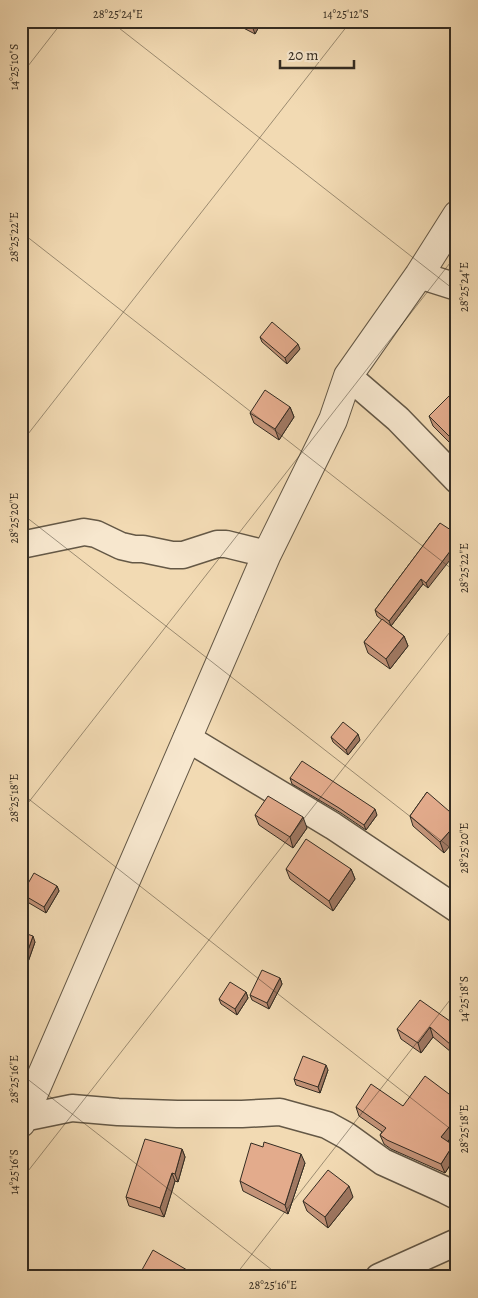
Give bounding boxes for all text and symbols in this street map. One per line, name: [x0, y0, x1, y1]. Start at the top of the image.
text: 28°25'24"E: [93, 6, 143, 22]
text: 14°25'12"S: [323, 6, 369, 22]
scale bar: [280, 38, 354, 70]
text: 14°25'10"S: [6, 44, 22, 90]
text: 20 m: [288, 45, 319, 65]
text: 28°25'22"E: [6, 212, 22, 262]
text: 28°25'24"E: [456, 262, 472, 312]
text: 28°25'20"E: [6, 493, 22, 543]
text: 28°25'22"E: [456, 543, 472, 593]
text: 28°25'18"E: [6, 774, 22, 822]
text: 28°25'20"E: [456, 823, 472, 873]
text: 14°25'18"S: [456, 976, 472, 1022]
text: 28°25'16"E: [6, 1055, 22, 1103]
text: 28°25'18"E: [456, 1105, 472, 1153]
text: 14°25'16"S: [6, 1149, 22, 1195]
text: 28°25'16"E: [249, 1277, 297, 1293]

